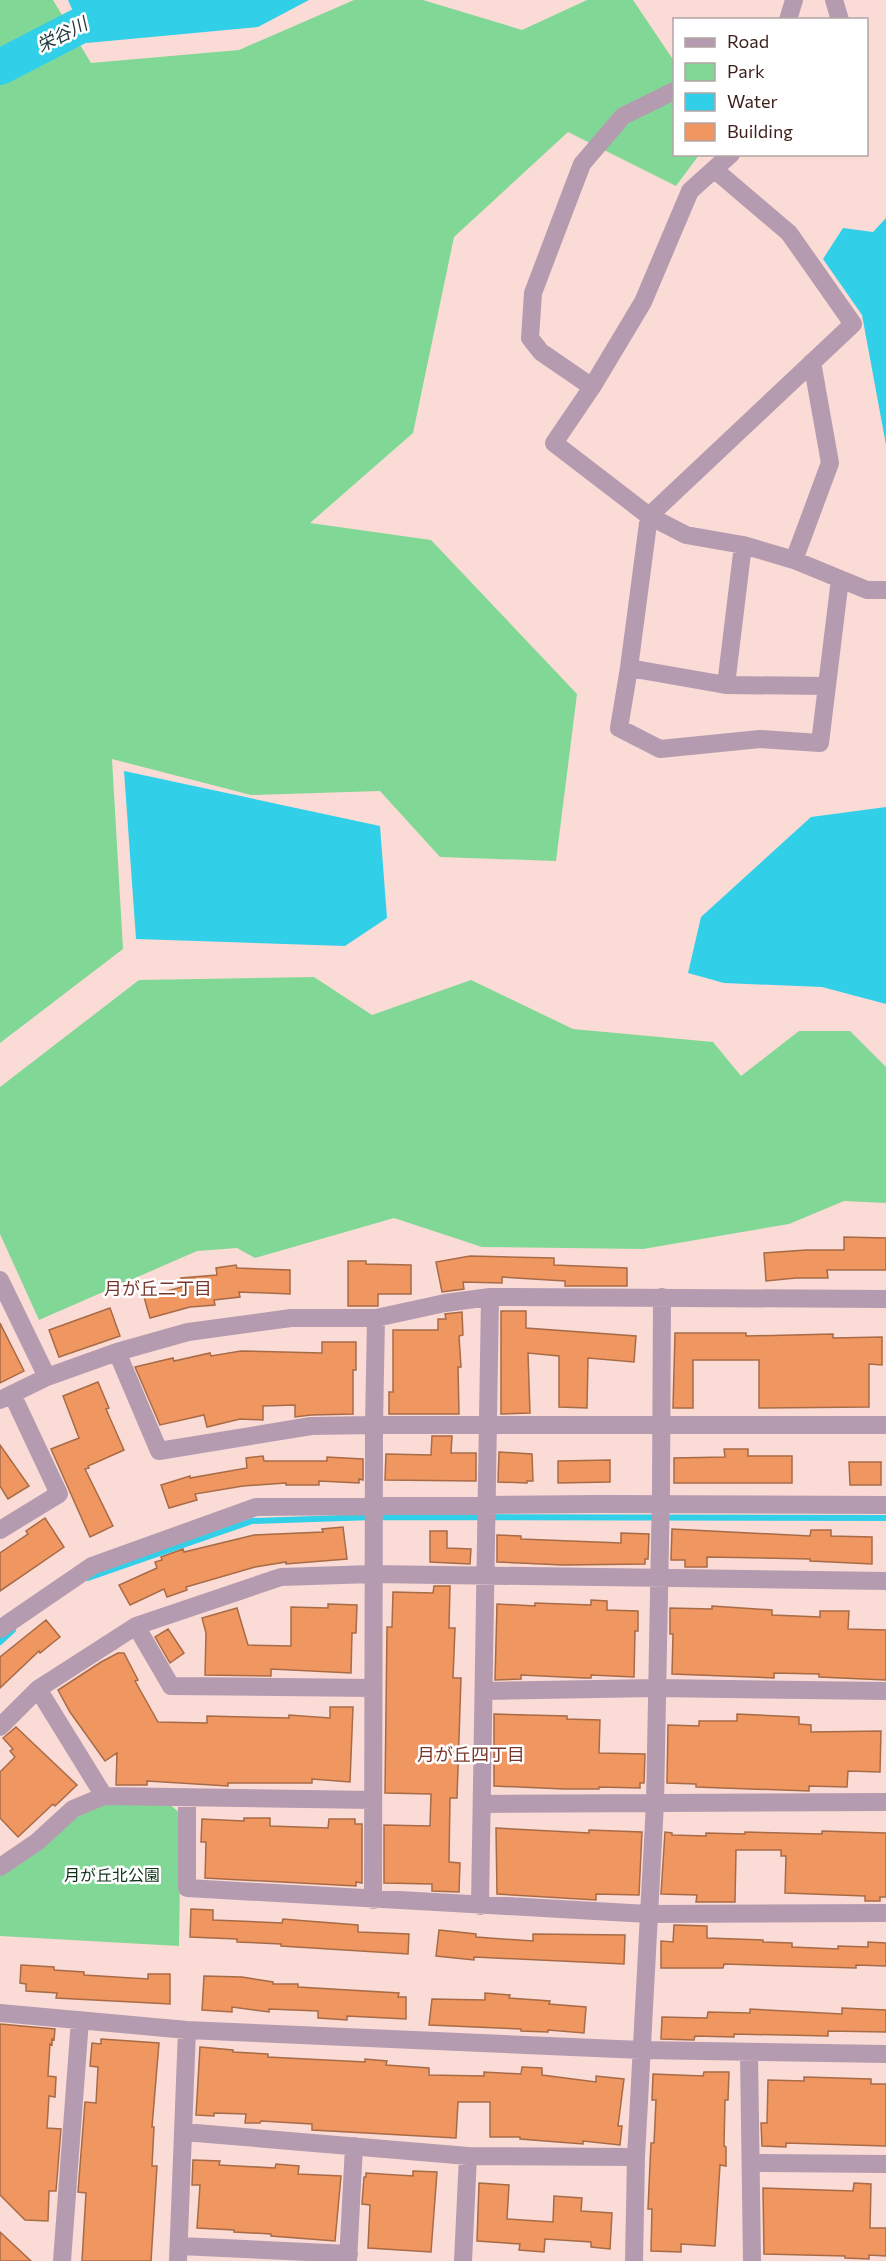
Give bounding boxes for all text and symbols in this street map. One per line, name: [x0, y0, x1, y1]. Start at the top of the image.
water label: 栄谷川: [32, 11, 92, 56]
legend: [673, 18, 868, 156]
text: Road: [727, 30, 769, 52]
text: Park: [727, 60, 765, 82]
text: Water: [727, 90, 778, 112]
text: Building: [727, 120, 793, 142]
district label: 月が丘二丁目: [104, 1277, 212, 1299]
district label: 月が丘四丁目: [417, 1743, 525, 1765]
park label: 月が丘北公園: [64, 1865, 160, 1884]

